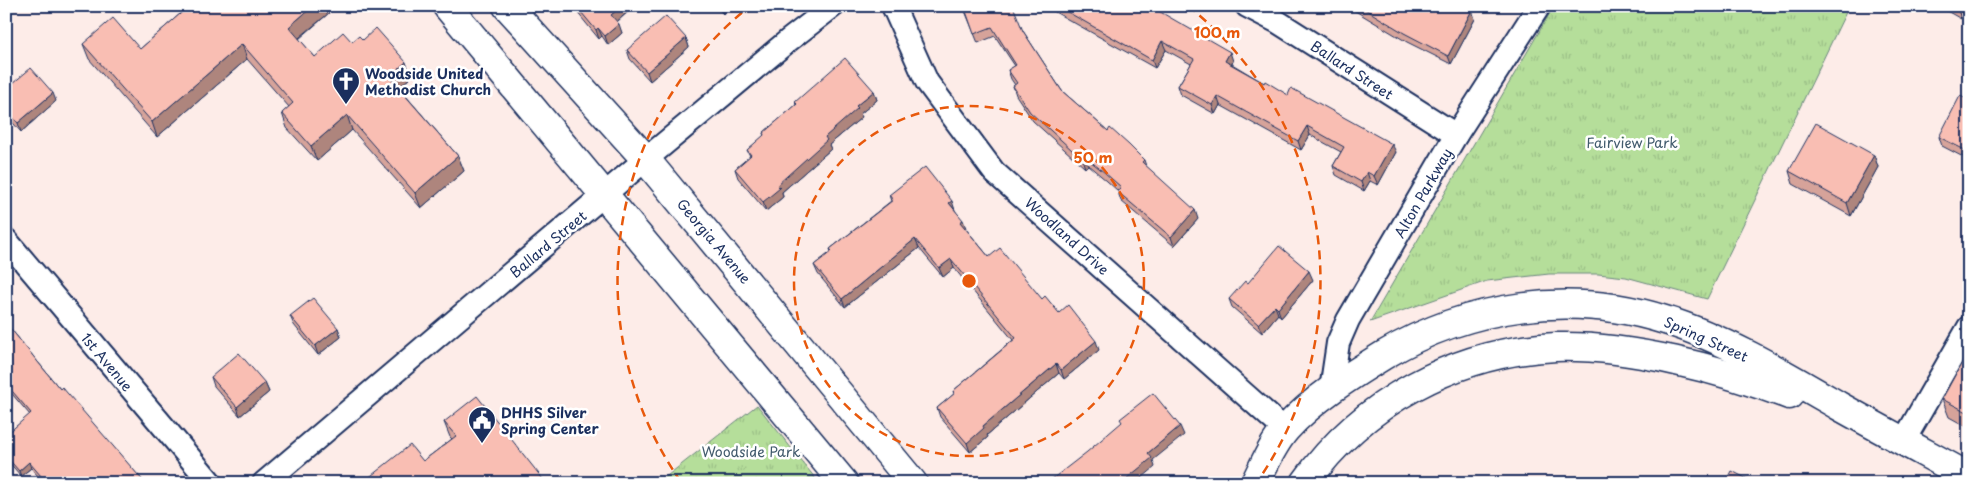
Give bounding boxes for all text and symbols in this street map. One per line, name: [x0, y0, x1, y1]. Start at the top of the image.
text: 100 m: [1194, 20, 1240, 43]
street label: Ballard Street: [1307, 35, 1398, 105]
place label: Woodside United Methodist Church: [365, 63, 491, 100]
church icon: Woodside United Methodist Church: [331, 66, 361, 105]
park label: Fairview Park: [1586, 132, 1678, 153]
street label: Alton Parkway: [1389, 144, 1457, 242]
text: 50 m: [1074, 145, 1112, 168]
street label: Woodland Drive: [1020, 192, 1114, 280]
street label: Georgia Avenue: [672, 194, 756, 288]
street label: Ballard Street: [505, 205, 591, 282]
centre of rings: [960, 272, 978, 290]
street label: Spring Street: [1661, 311, 1752, 367]
street label: 1st Avenue: [76, 328, 138, 396]
place label: DHHS Silver Spring Center: [501, 402, 599, 439]
public building icon: DHHS Silver Spring Center: [467, 405, 497, 444]
park label: Woodside Park: [702, 441, 801, 462]

